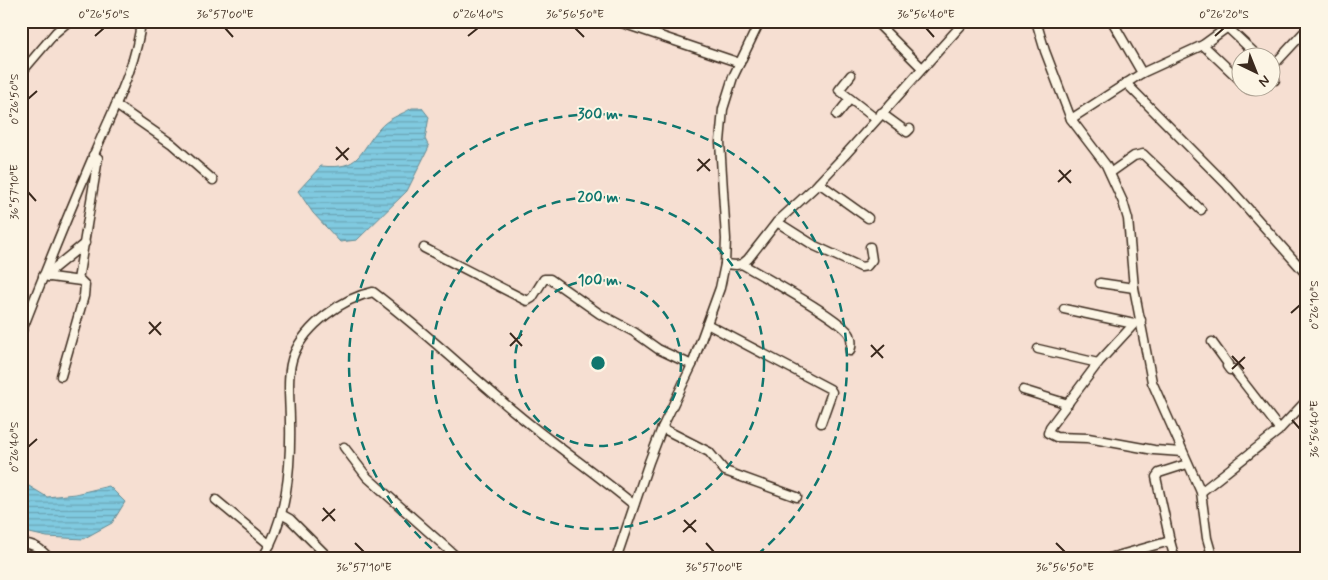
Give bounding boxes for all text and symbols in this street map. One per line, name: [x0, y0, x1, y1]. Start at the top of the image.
text: 0°26'50"S: [79, 7, 130, 23]
text: 36°57'00"E: [197, 7, 253, 23]
text: 0°26'40"S: [453, 7, 504, 23]
text: 36°56'50"E: [546, 7, 604, 23]
text: 36°56'40"E: [897, 7, 955, 23]
text: 0°26'20"S: [1199, 7, 1249, 23]
north arrow: [1230, 48, 1280, 98]
text: N: [1255, 71, 1274, 91]
text: 0°26'50"S: [7, 73, 23, 124]
text: 300 m: [578, 105, 618, 125]
text: 36°57'10"E: [7, 164, 23, 220]
text: 200 m: [578, 188, 619, 208]
text: 100 m: [578, 271, 618, 291]
text: 0°26'10"S: [1307, 280, 1323, 330]
centre of rings: [589, 354, 607, 372]
text: 36°56'40"E: [1307, 400, 1323, 458]
text: 0°26'40"S: [7, 421, 23, 472]
text: 36°57'10"E: [336, 560, 392, 576]
text: 36°57'00"E: [686, 560, 742, 576]
text: 36°56'50"E: [1036, 560, 1094, 576]

